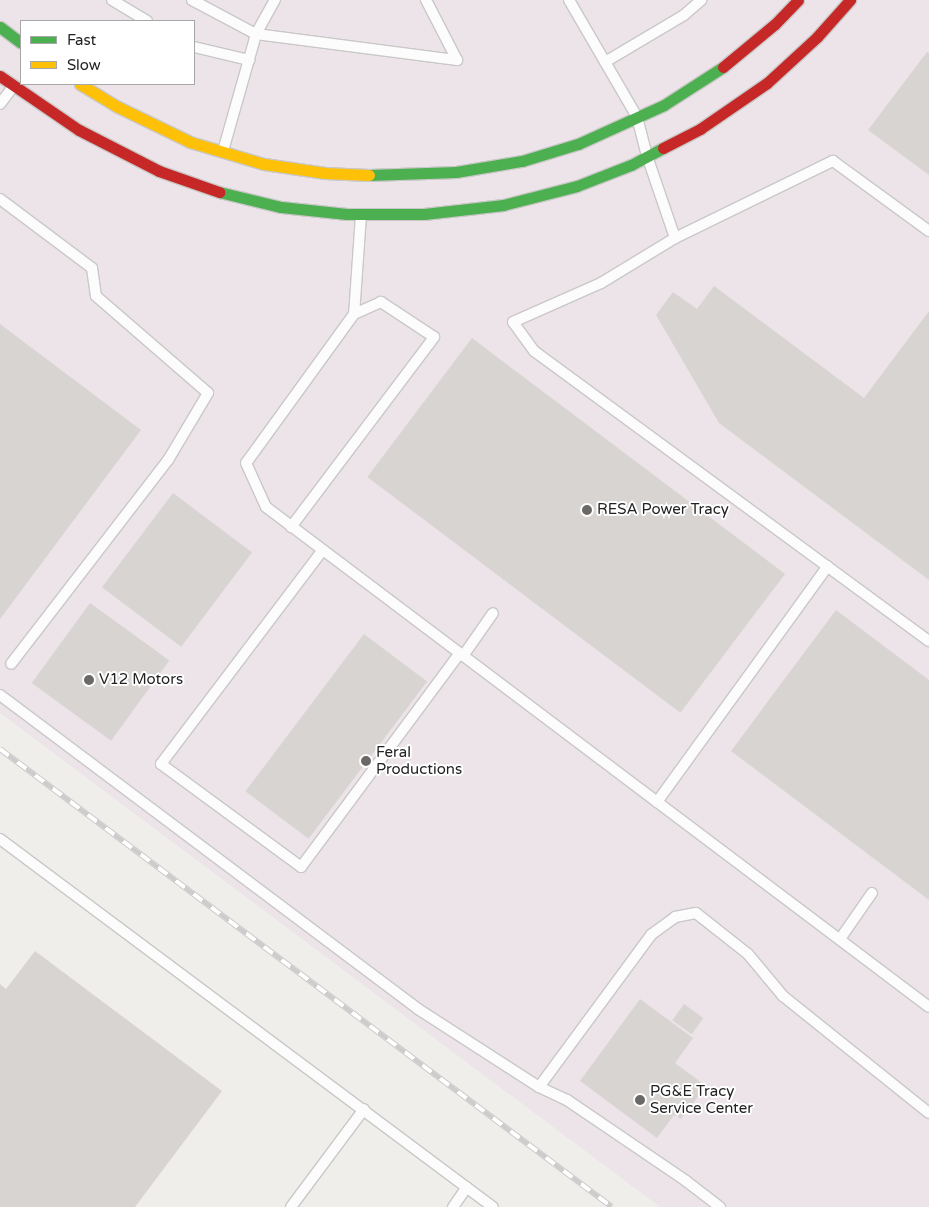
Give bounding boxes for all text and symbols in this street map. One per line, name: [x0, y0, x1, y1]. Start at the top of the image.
legend: [20, 20, 195, 85]
text: Fast: [67, 31, 96, 49]
text: Slow: [67, 56, 101, 74]
place label: RESA Power Tracy: [597, 501, 729, 519]
marker: RESA Power Tracy: [581, 504, 593, 516]
place label: V12 Motors: [99, 671, 183, 689]
marker: V12 Motors: [83, 674, 95, 686]
place label: Feral Productions: [376, 743, 462, 778]
marker: Feral Productions: [360, 755, 372, 767]
place label: PG&E Tracy Service Center: [650, 1082, 753, 1117]
marker: PG&E Tracy Service Center: [634, 1094, 646, 1106]

